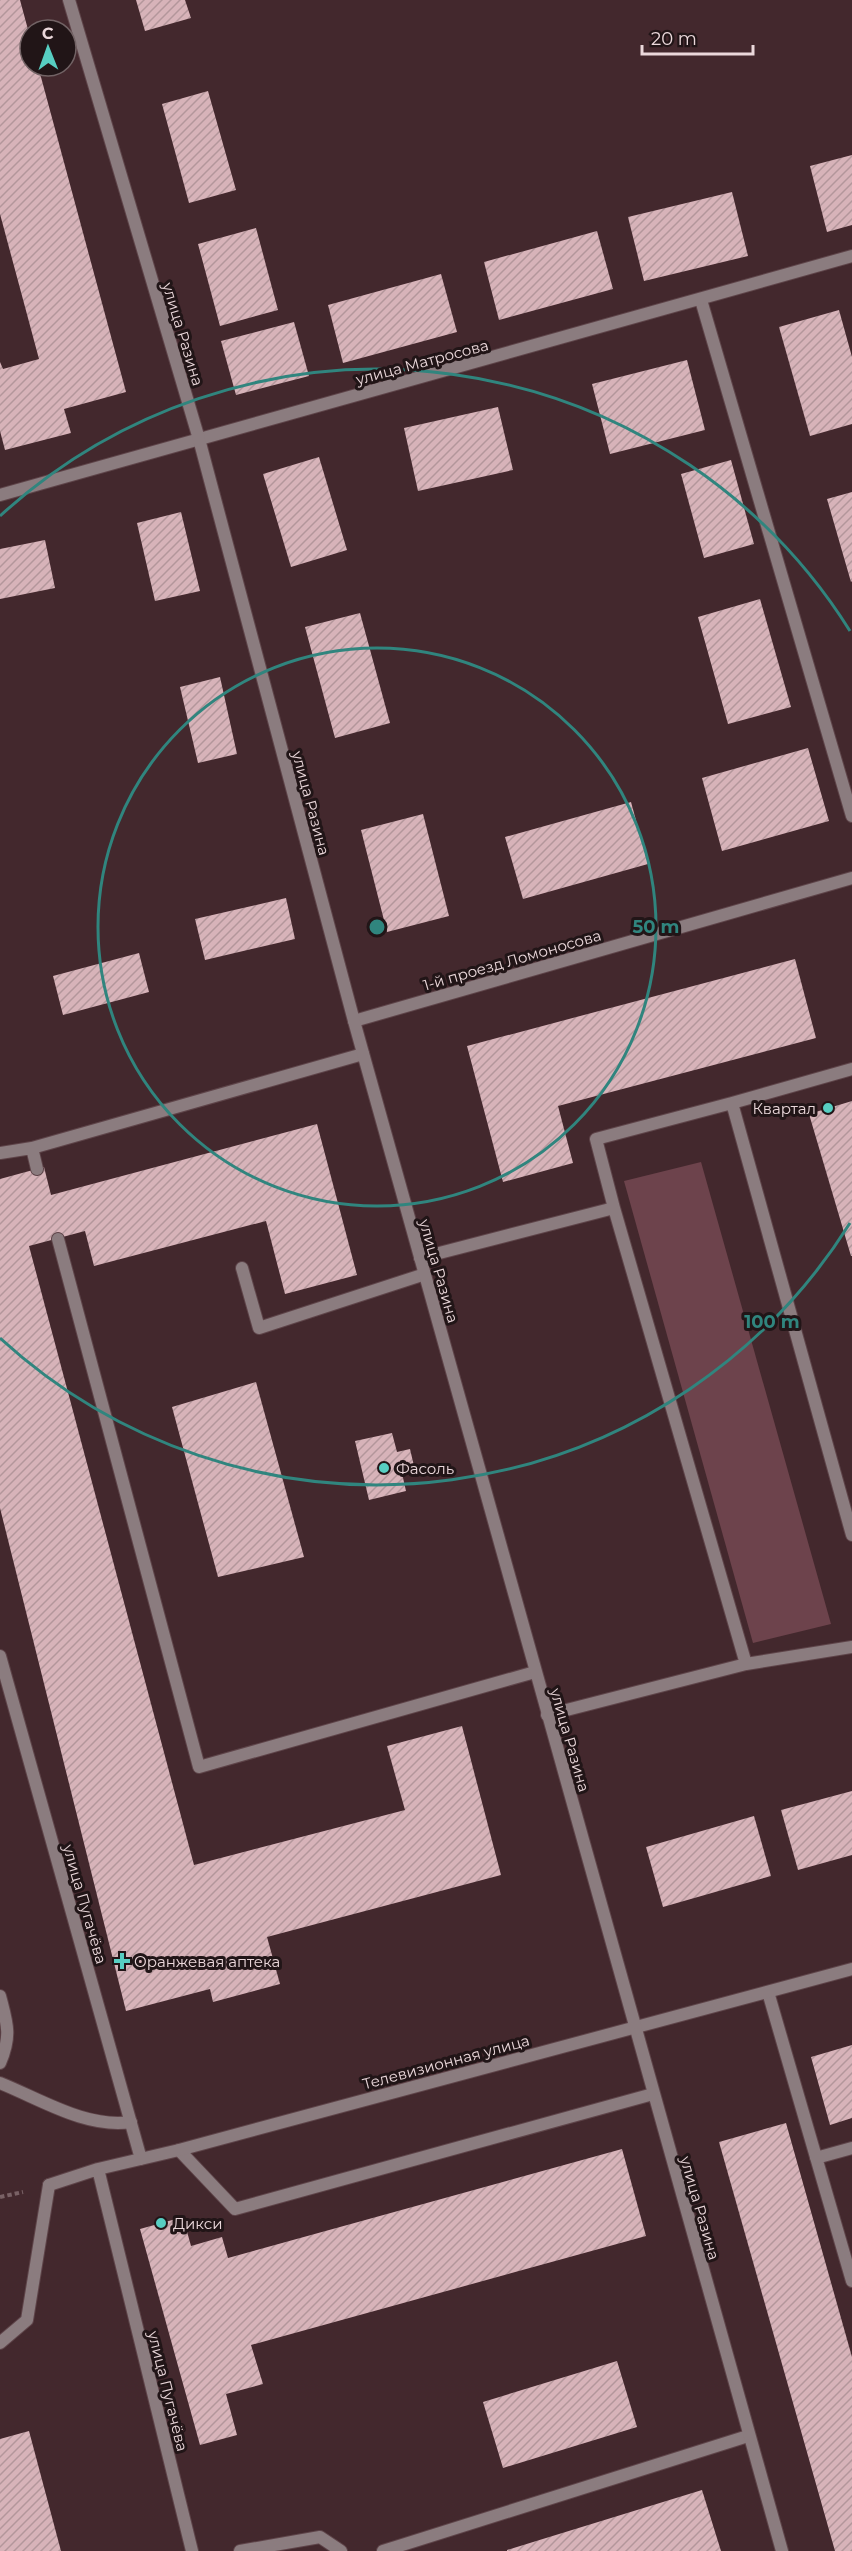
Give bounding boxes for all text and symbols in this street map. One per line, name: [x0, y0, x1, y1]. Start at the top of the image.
north arrow: [18, 18, 78, 78]
scale bar: [642, 18, 753, 56]
text: С: [42, 24, 54, 43]
text: 20 m: [651, 28, 697, 50]
street label: улица Разина: [158, 279, 208, 388]
street label: улица Матросова: [353, 335, 490, 389]
street label: улица Разина: [288, 748, 334, 857]
text: 50 m: [633, 916, 679, 938]
centre of rings: [367, 917, 387, 937]
street label: 1-й проезд Ломоносова: [421, 925, 603, 995]
place label: Квартал: [752, 1099, 816, 1118]
marker: Квартал: [821, 1101, 835, 1115]
street label: улица Разина: [415, 1216, 463, 1325]
text: 100 m: [744, 1311, 800, 1333]
place label: Фасоль: [396, 1459, 454, 1478]
marker: Фасоль: [377, 1461, 391, 1475]
street label: улица Разина: [546, 1685, 594, 1794]
street label: улица Пугачёва: [59, 1841, 111, 1966]
place label: Оранжевая аптека: [134, 1952, 280, 1971]
marker: Оранжевая аптека: [115, 1954, 129, 1968]
street label: Телевизионная улица: [360, 2031, 532, 2093]
street label: улица Разина: [676, 2153, 724, 2262]
place label: Дикси: [173, 2214, 222, 2233]
marker: Дикси: [154, 2216, 168, 2230]
street label: улица Пугачёва: [144, 2328, 192, 2453]

